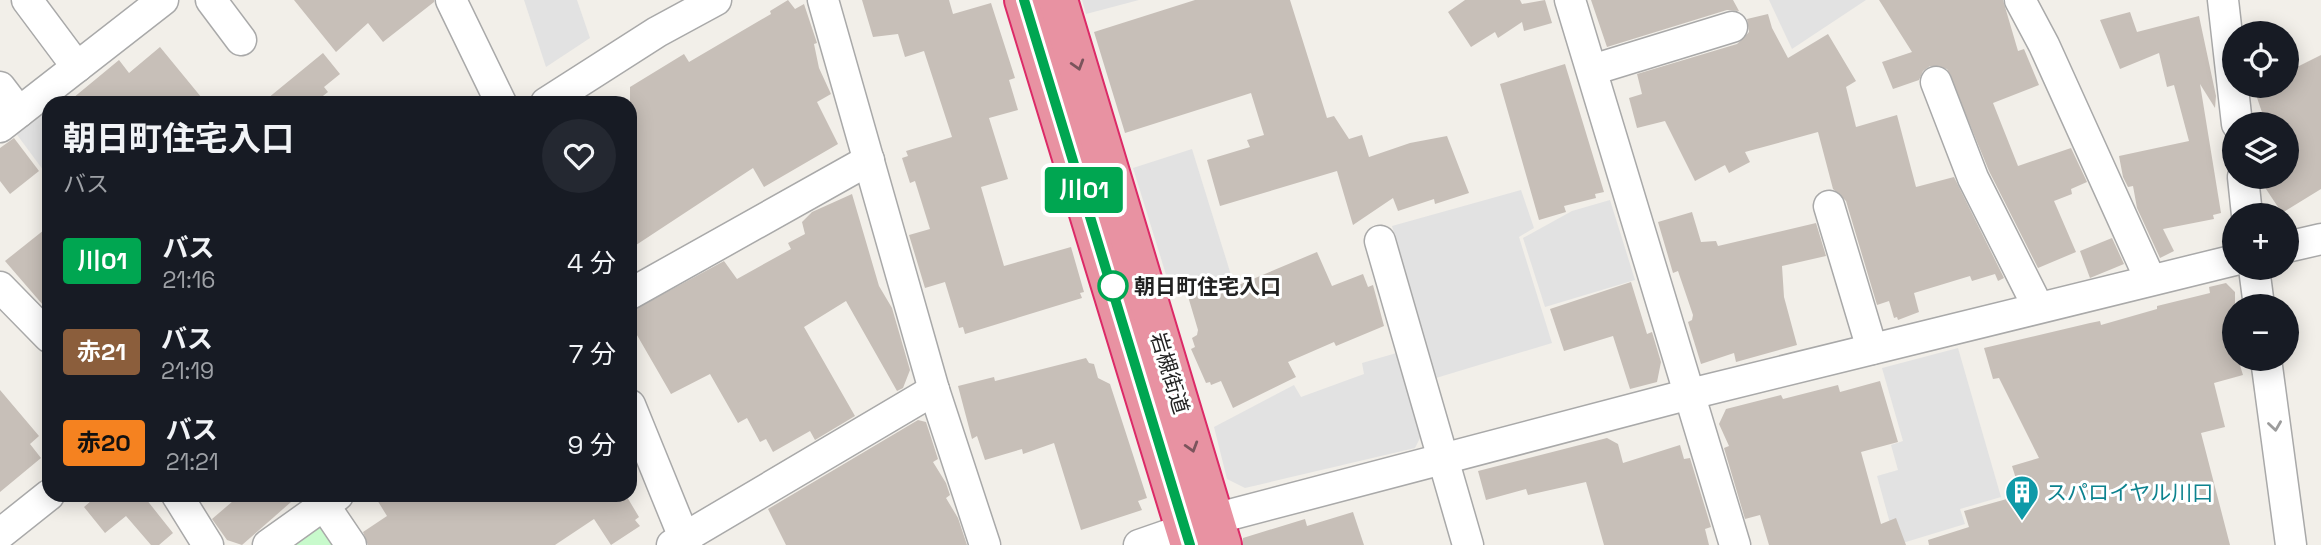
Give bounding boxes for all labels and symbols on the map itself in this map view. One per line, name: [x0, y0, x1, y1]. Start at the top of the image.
one-way arrow: [1069, 59, 1084, 71]
line badge: 川01: [1044, 167, 1124, 213]
marker: 朝日町住宅入口: [1098, 271, 1128, 301]
place label: 朝日町住宅入口: [1134, 273, 1281, 300]
street label: 岩槻街道: [1145, 329, 1195, 417]
one-way arrow: [2267, 421, 2282, 432]
one-way arrow: [1184, 441, 1199, 453]
building icon: スパロイヤル川口: [2003, 473, 2041, 522]
place label: スパロイヤル川口: [2046, 479, 2213, 506]

